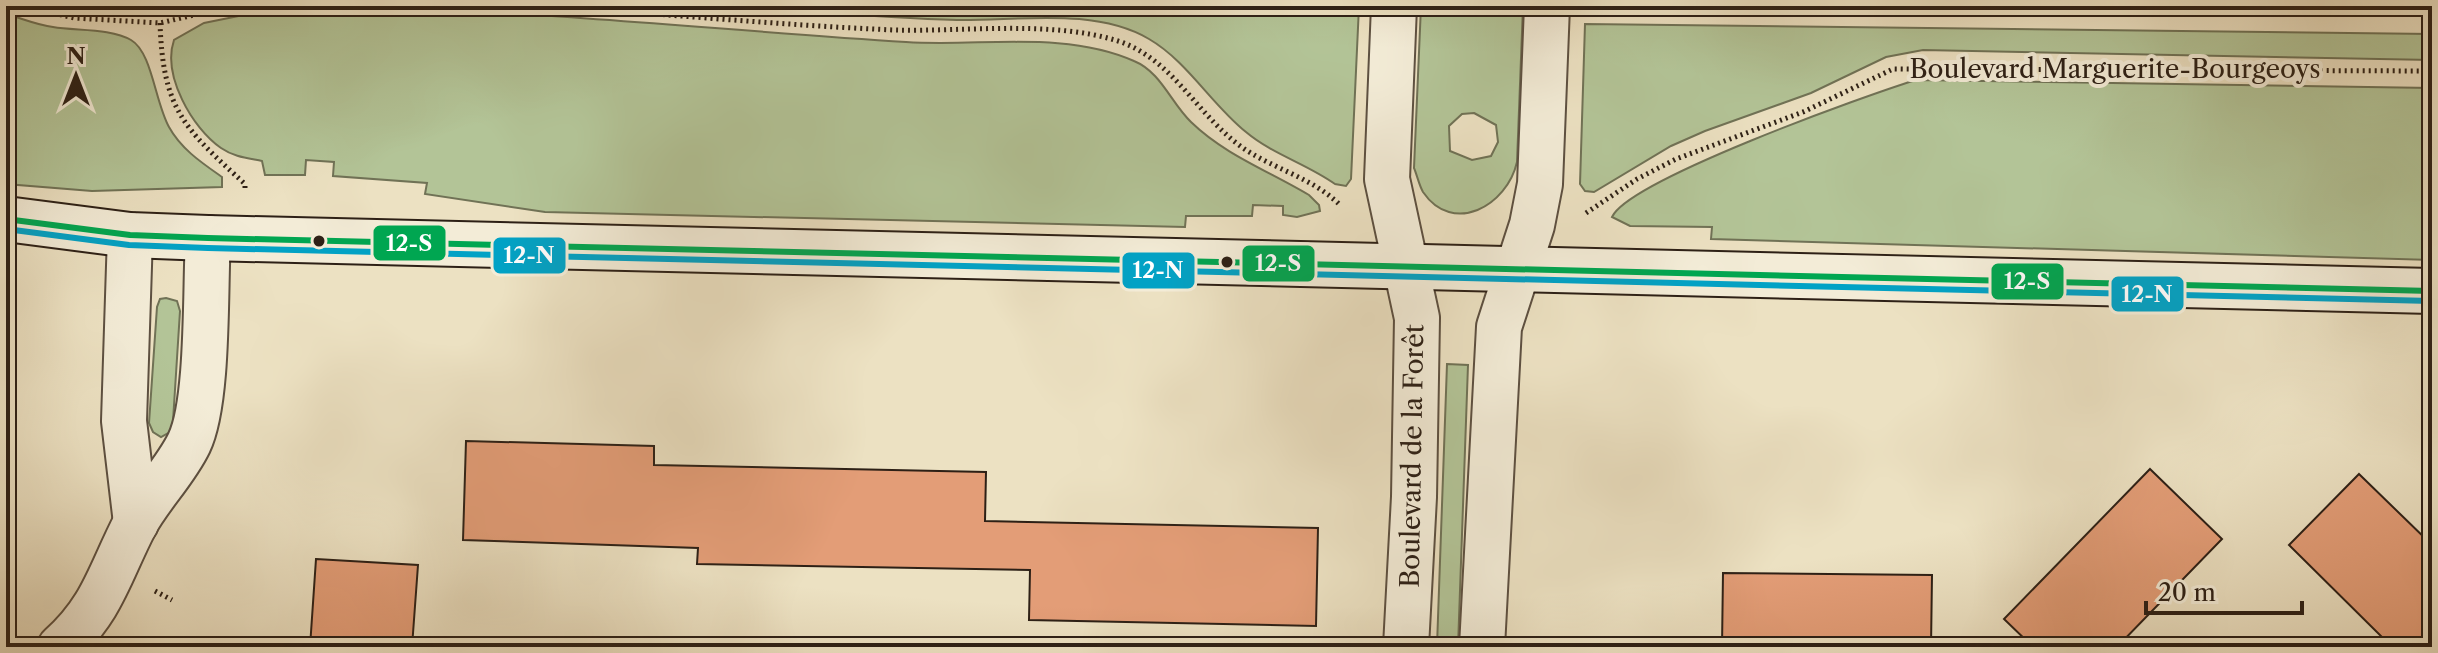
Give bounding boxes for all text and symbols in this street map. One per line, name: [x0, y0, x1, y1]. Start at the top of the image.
north arrow: [36, 36, 116, 116]
text: N: [66, 43, 86, 70]
street label: Boulevard Marguerite-Bourgeoys: [1909, 53, 2321, 85]
line badge: 12-S: [372, 224, 447, 262]
text: 12-S: [386, 230, 432, 257]
unlabelled marker: [311, 233, 327, 249]
line badge: 12-N: [492, 236, 567, 275]
text: 12-N: [503, 242, 555, 269]
line badge: 12-S: [1241, 244, 1316, 283]
text: 12-S: [1255, 250, 1301, 277]
line badge: 12-N: [1121, 251, 1196, 290]
unlabelled marker: [1219, 254, 1235, 270]
text: 12-N: [1132, 257, 1184, 284]
line badge: 12-S: [1990, 262, 2065, 301]
text: 12-S: [2004, 268, 2050, 295]
line badge: 12-N: [2110, 275, 2185, 313]
text: 12-N: [2121, 281, 2173, 308]
street label: Boulevard de la Forêt: [1394, 323, 1430, 588]
scale bar: [2146, 565, 2302, 615]
text: 20 m: [2158, 578, 2216, 607]

